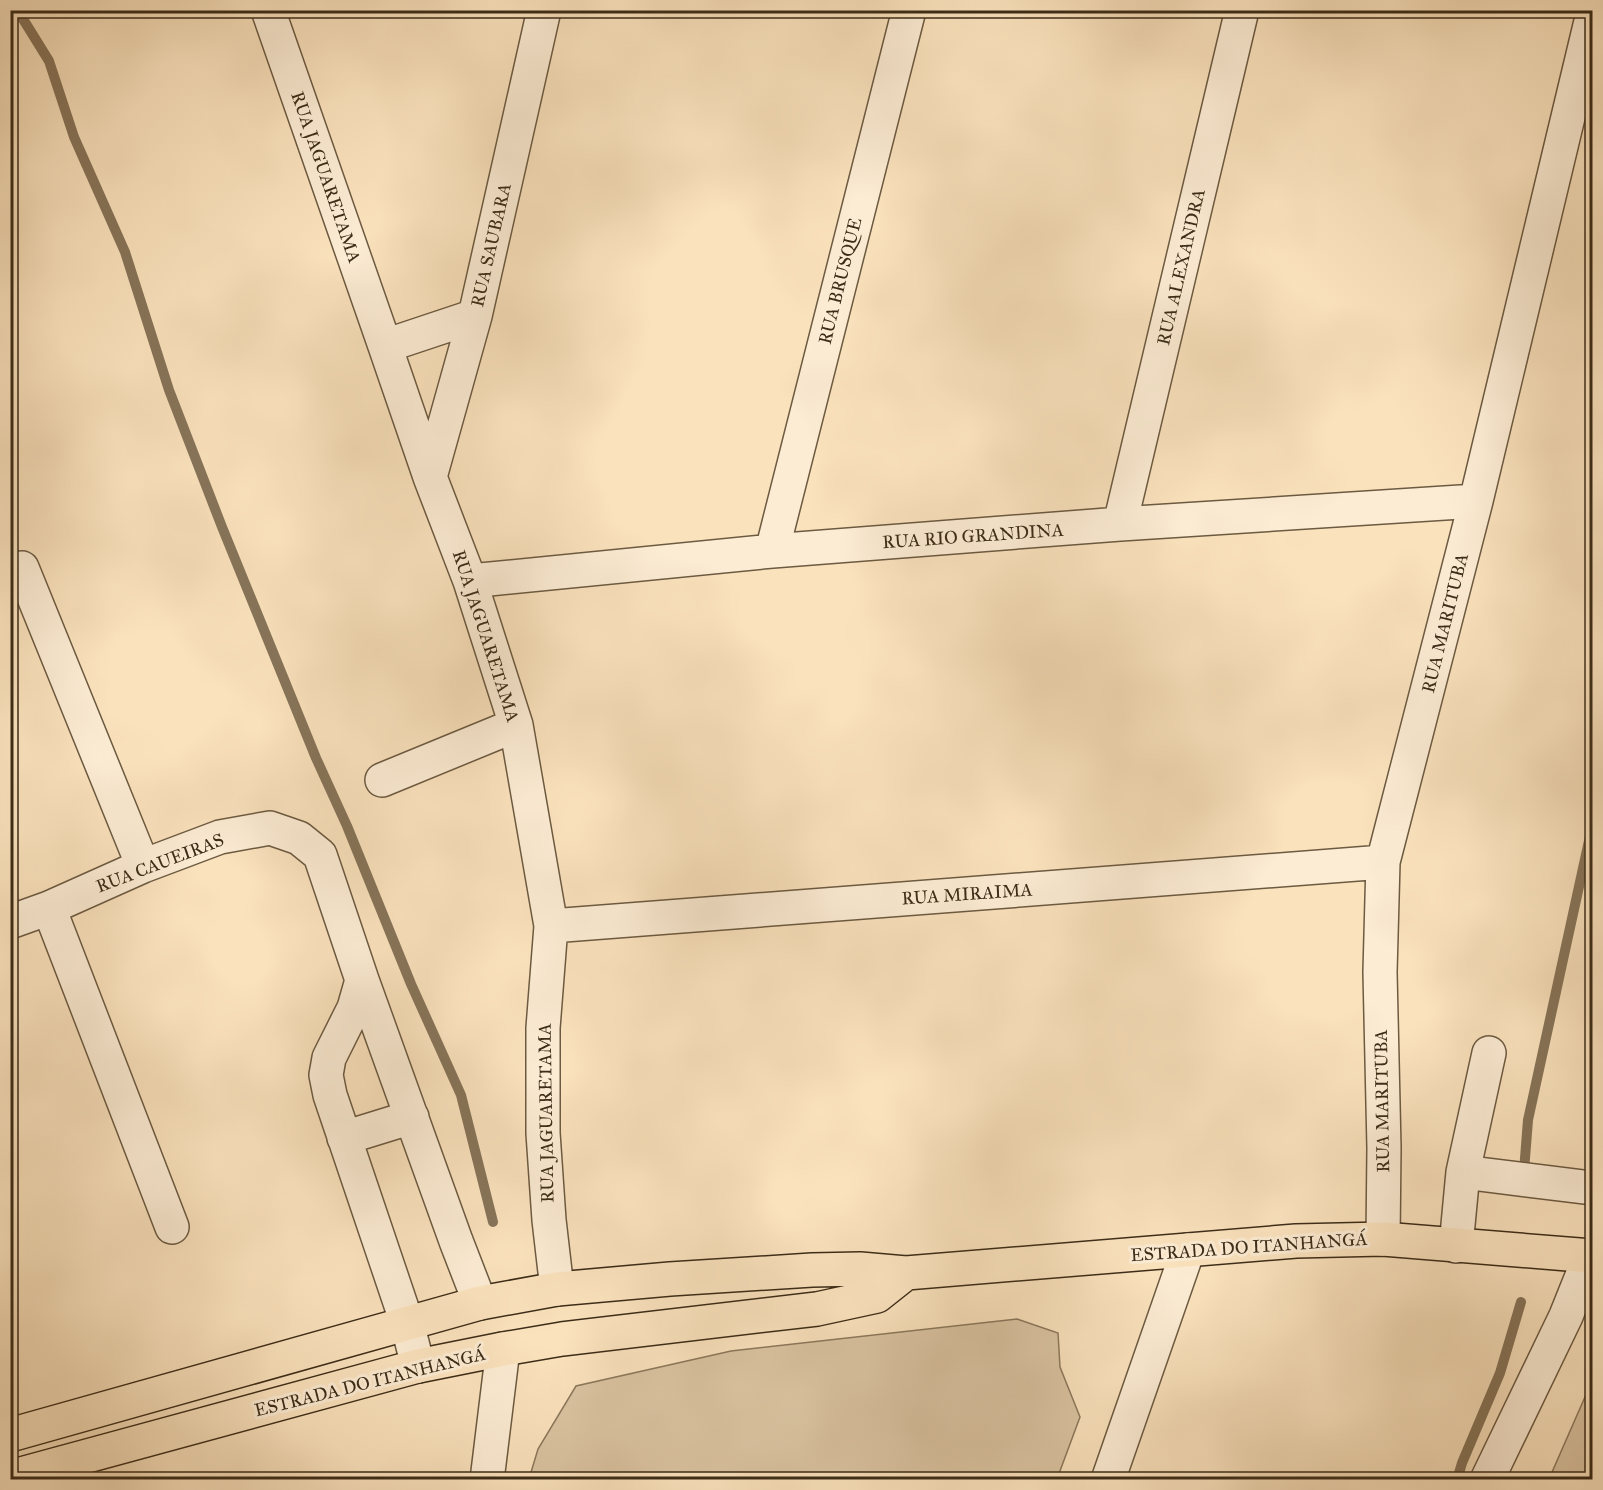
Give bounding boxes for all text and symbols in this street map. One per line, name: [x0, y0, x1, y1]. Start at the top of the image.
street label: RUA JAGUARETAMA: [285, 88, 366, 266]
street label: RUA SAUBARA: [466, 181, 516, 309]
street label: RUA ALEXANDRA: [1152, 187, 1210, 347]
street label: RUA BRUSQUE: [814, 215, 866, 347]
street label: RUA RIO GRANDINA: [882, 519, 1064, 553]
street label: RUA JAGUARETAMA: [447, 547, 524, 725]
street label: RUA MARITUBA: [1417, 551, 1473, 695]
street label: RUA CAUEIRAS: [93, 828, 227, 898]
street label: RUA MIRAIMA: [901, 878, 1033, 910]
street label: RUA JAGUARETAMA: [533, 1023, 560, 1203]
street label: RUA MARITUBA: [1370, 1029, 1394, 1173]
street label: ESTRADA DO ITANHANGÁ: [1130, 1226, 1368, 1266]
street label: ESTRADA DO ITANHANGÁ: [252, 1341, 488, 1421]

